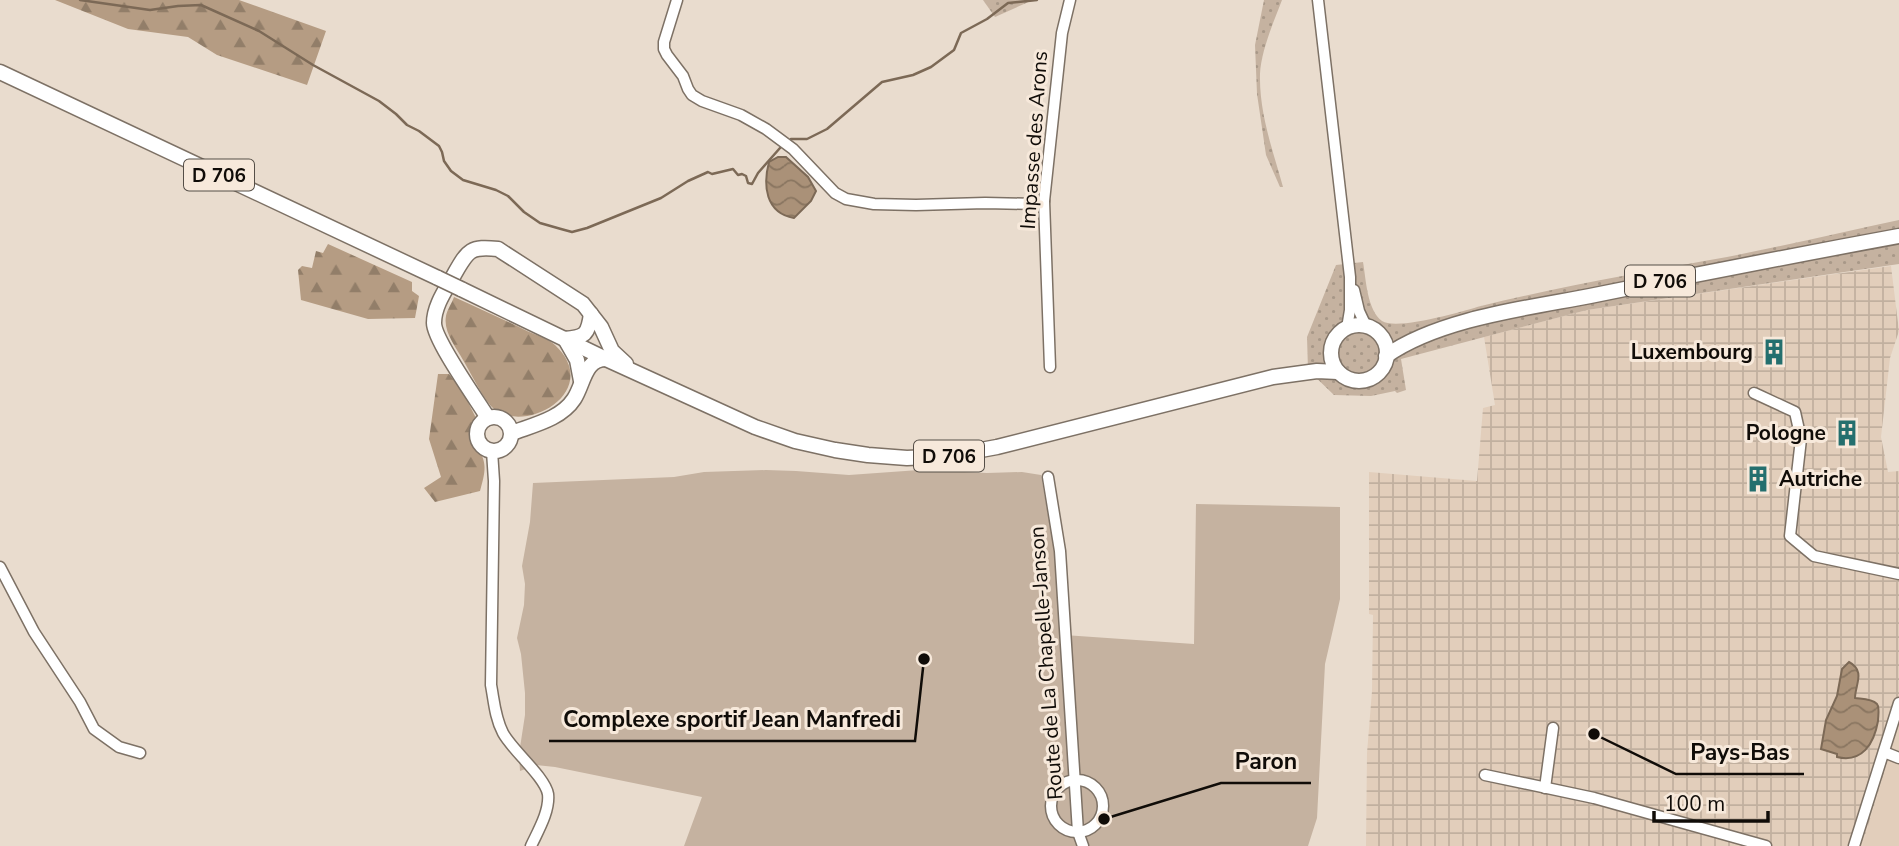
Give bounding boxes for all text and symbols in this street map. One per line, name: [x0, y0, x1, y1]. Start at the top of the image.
street label: Impasse des Arons: [1014, 50, 1054, 230]
road number: D 706: [184, 160, 254, 190]
road number: D 706: [1625, 266, 1695, 296]
building icon: Luxembourg: [1759, 337, 1789, 367]
place label: Luxembourg: [1631, 338, 1753, 366]
building icon: Pologne: [1832, 418, 1862, 448]
place label: Pologne: [1746, 419, 1826, 447]
road number: D 706: [914, 440, 984, 471]
building icon: Autriche: [1743, 464, 1773, 494]
place label: Autriche: [1779, 465, 1862, 493]
street label: Route de La Chapelle-Janson: [1022, 525, 1070, 801]
callout: Complexe sportif Jean Manfredi: [549, 697, 915, 741]
text: Complexe sportif Jean Manfredi: [563, 704, 901, 735]
callout: Pays-Bas: [1676, 730, 1804, 774]
text: Pays-Bas: [1690, 737, 1790, 768]
callout: Paron: [1221, 739, 1311, 783]
text: Paron: [1235, 746, 1297, 777]
scale bar: [1654, 780, 1768, 824]
text: 100 m: [1664, 790, 1725, 818]

